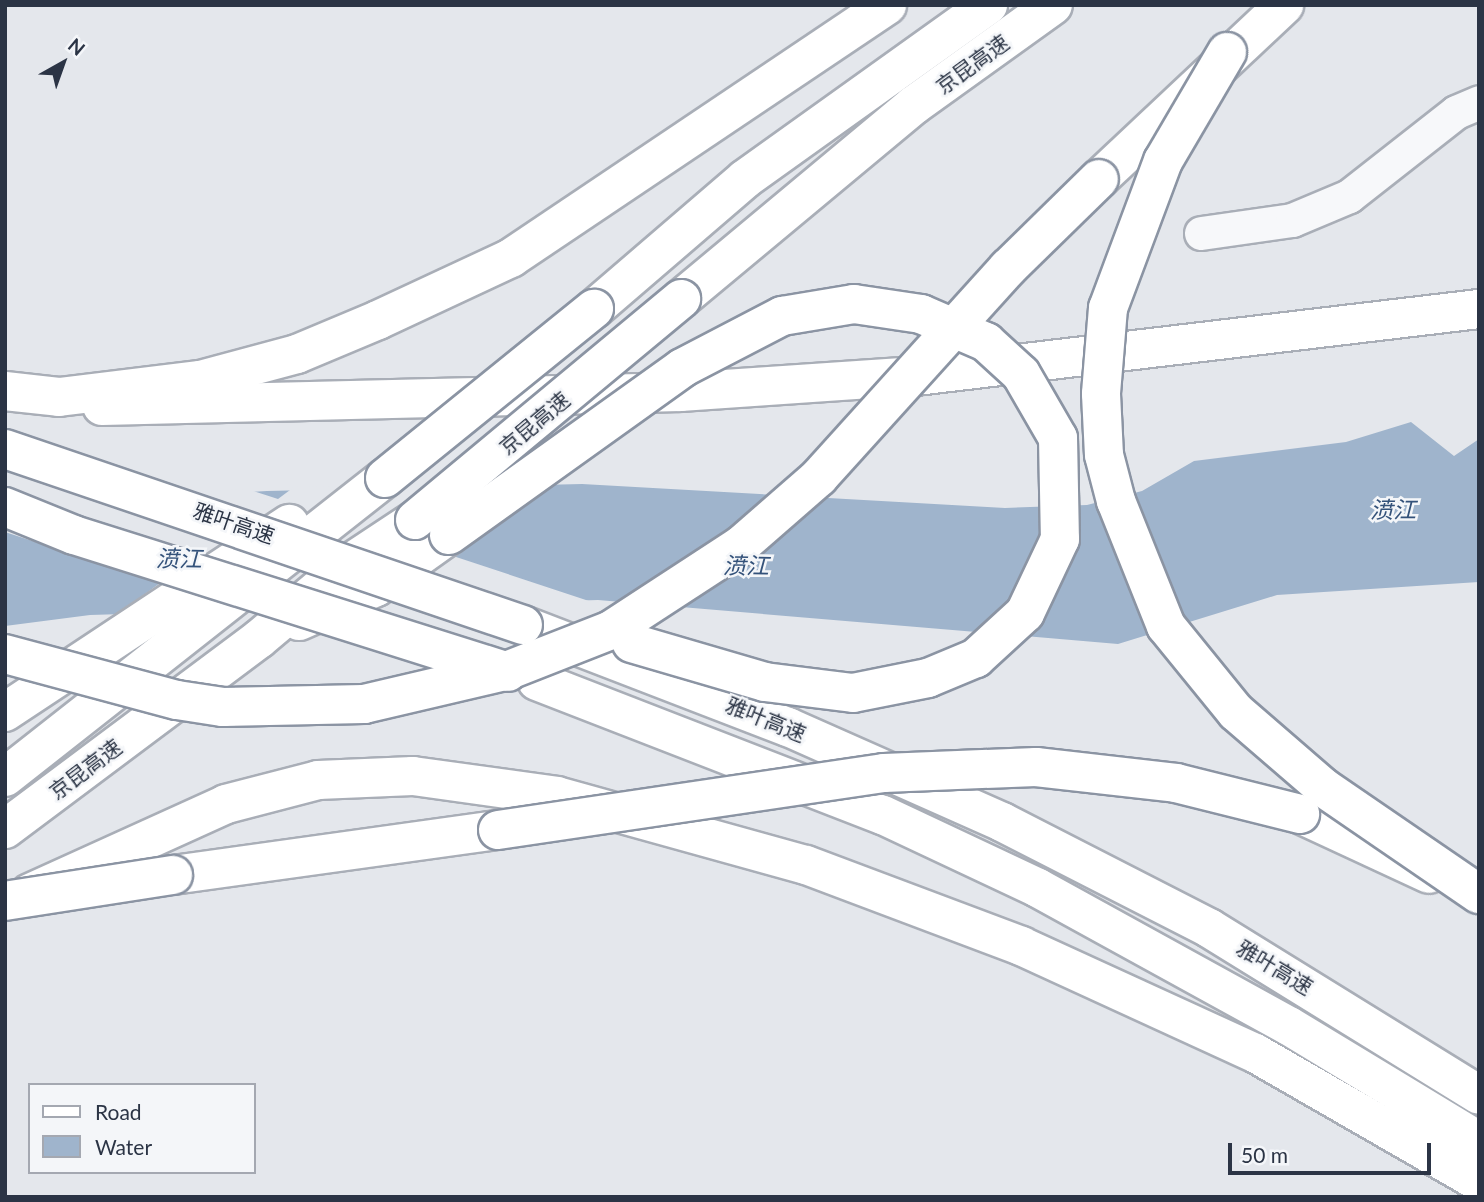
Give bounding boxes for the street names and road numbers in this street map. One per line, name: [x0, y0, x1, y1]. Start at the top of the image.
street label: 京昆高速: [931, 29, 1013, 99]
street label: 京昆高速: [494, 386, 574, 460]
street label: 雅叶高速: [190, 497, 278, 549]
street label: 雅叶高速: [722, 692, 810, 746]
street label: 京昆高速: [44, 734, 126, 804]
street label: 雅叶高速: [1233, 935, 1317, 999]

